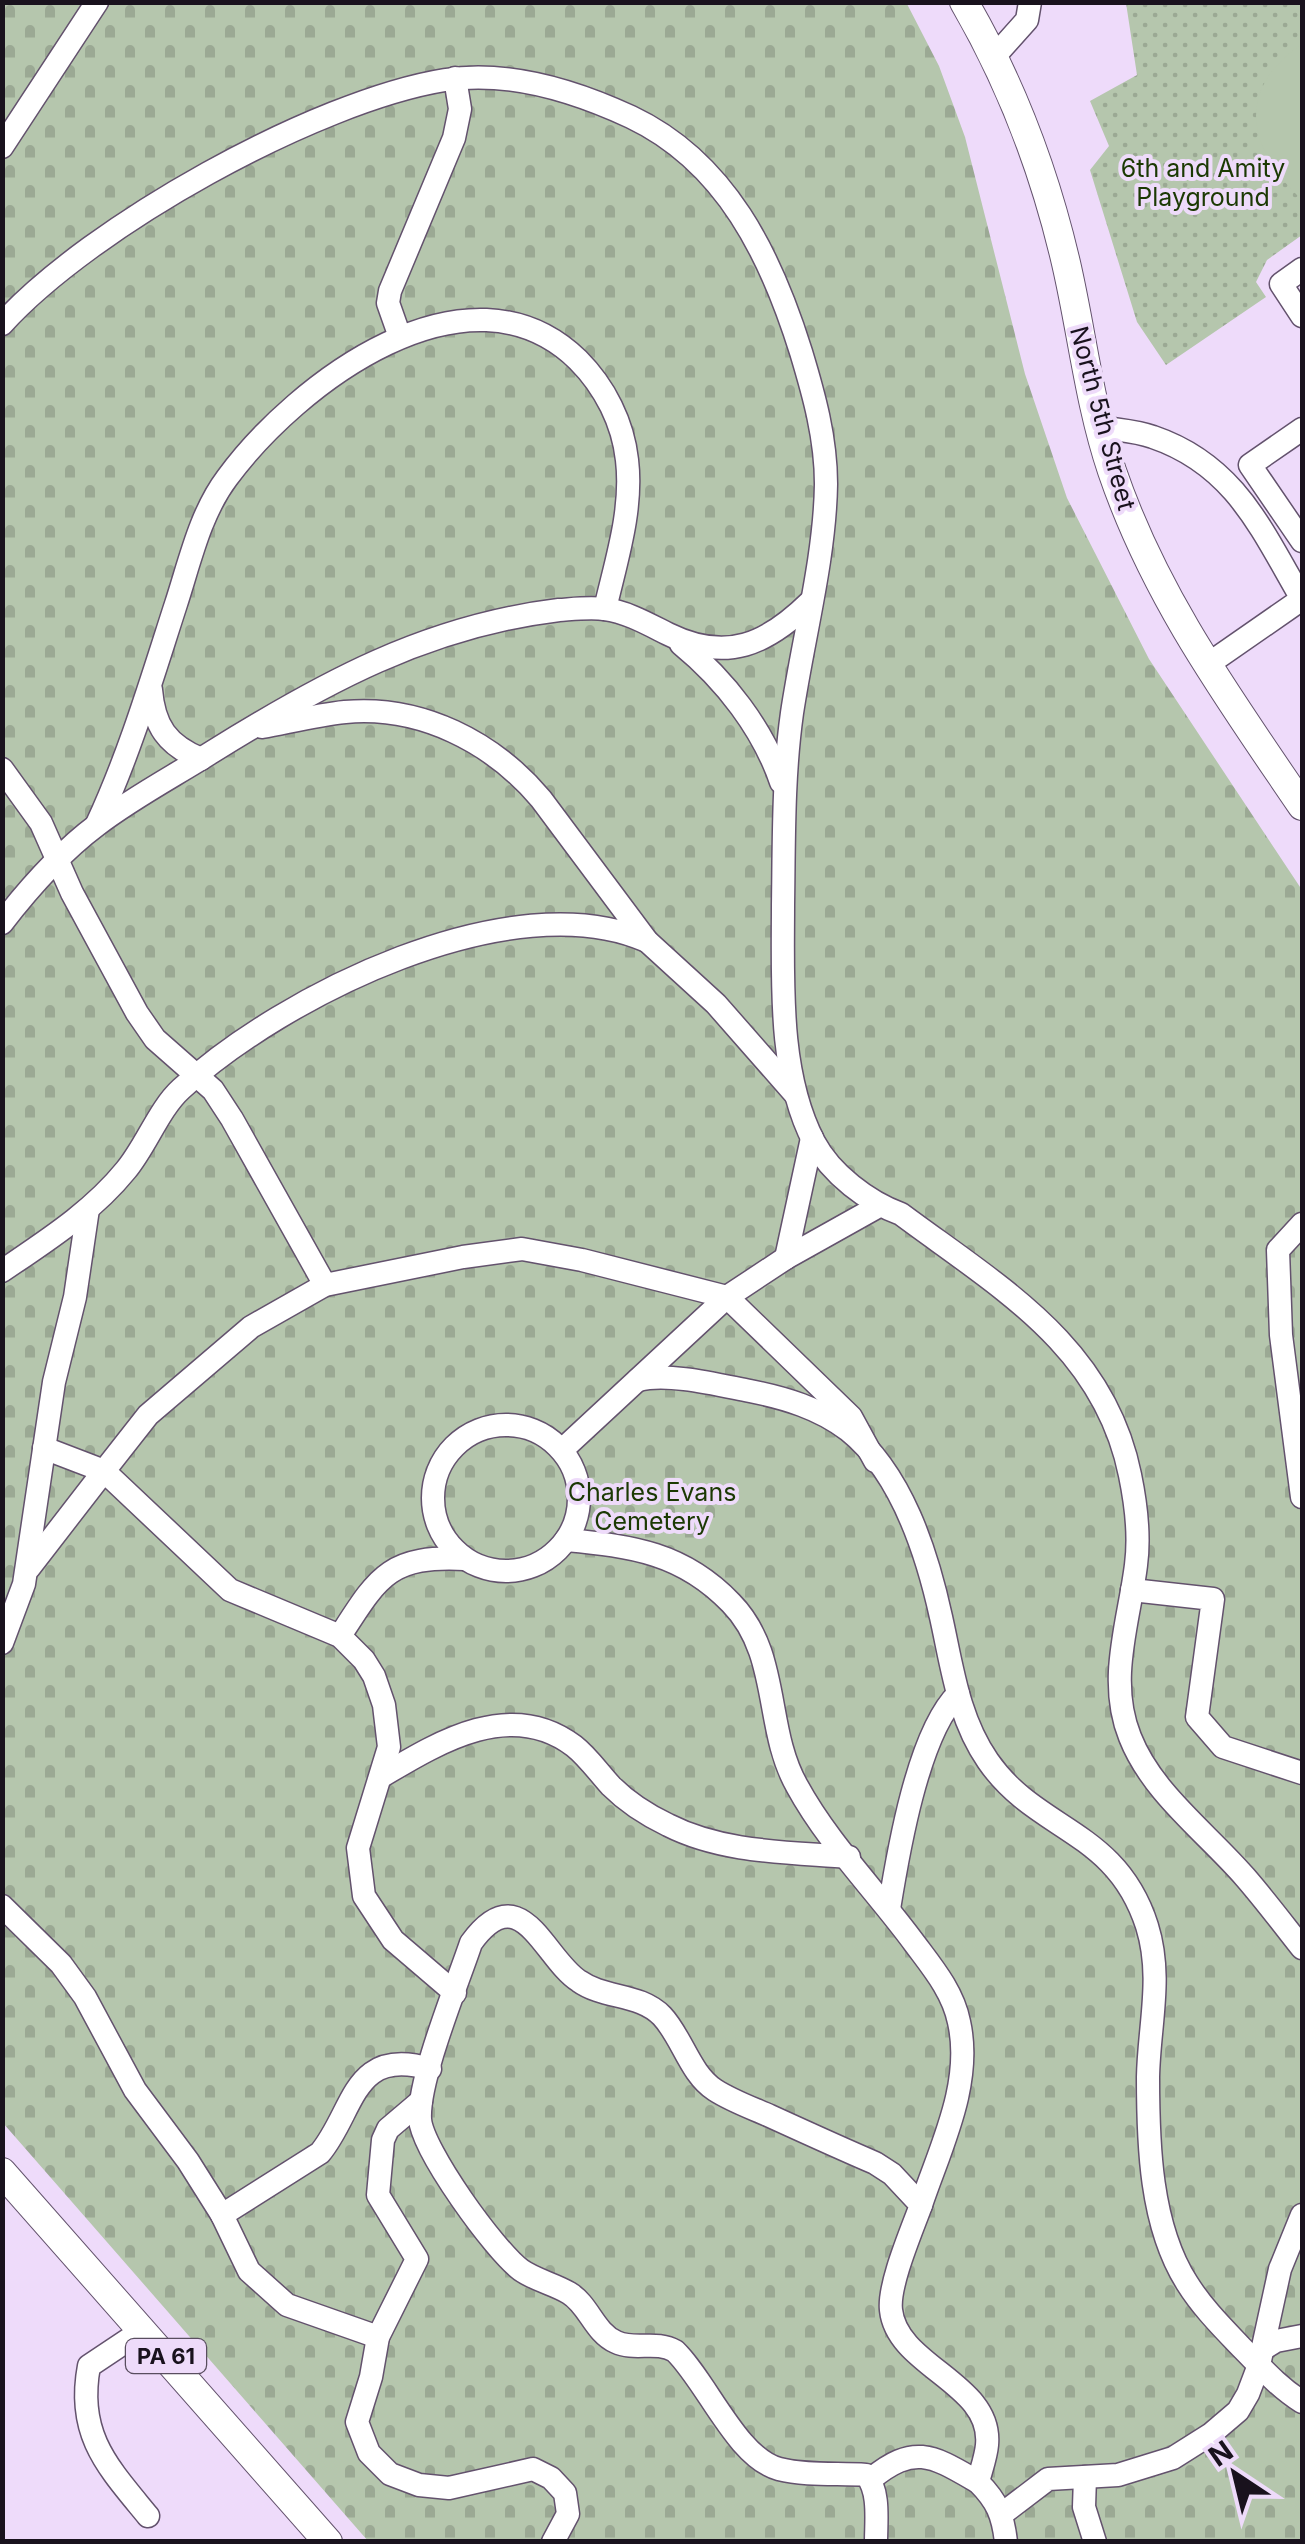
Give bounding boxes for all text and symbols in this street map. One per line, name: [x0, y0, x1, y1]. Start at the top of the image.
park label: 6th and Amity Playground: [1121, 153, 1285, 212]
street label: North 5th Street: [1064, 323, 1142, 513]
park label: Charles Evans Cemetery: [568, 1477, 736, 1536]
road number: PA 61: [126, 2339, 206, 2373]
north arrow: [1185, 2424, 1285, 2524]
text: N: [1202, 2433, 1239, 2474]

